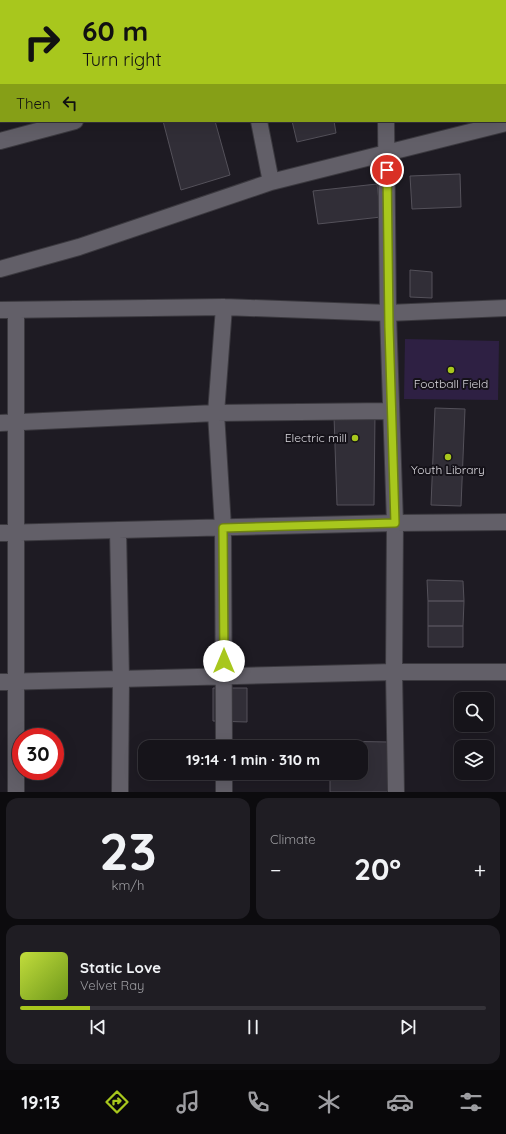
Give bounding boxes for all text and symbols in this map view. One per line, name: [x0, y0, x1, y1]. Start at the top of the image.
text: 60 m: [82, 13, 148, 48]
icon: right: [16, 16, 68, 68]
text: Turn right: [82, 48, 162, 71]
icon: left: [59, 92, 81, 114]
text: Then: [16, 94, 51, 113]
pin: [370, 153, 404, 187]
icon: arrive: [376, 159, 398, 181]
marker: Football Field: [446, 365, 456, 375]
place label: Football Field: [414, 376, 488, 391]
place label: Electric mill: [285, 430, 347, 445]
marker: Electric mill: [350, 433, 360, 443]
marker: Youth Library: [443, 452, 453, 462]
place label: Youth Library: [411, 462, 485, 477]
position arrow: [203, 640, 245, 682]
map controls: [454, 692, 494, 780]
button: search: [454, 692, 494, 732]
speed limit sign: 30: [12, 728, 64, 780]
button: layers: [454, 740, 494, 780]
text: 19:14 · 1 min · 310 m: [186, 750, 320, 769]
text: 23: [99, 818, 157, 883]
text: Climate: [270, 831, 316, 847]
text: 20°: [354, 850, 401, 888]
text: −: [270, 856, 281, 884]
text: +: [474, 856, 486, 884]
text: km/h: [112, 877, 144, 893]
text: Static Love: [80, 958, 161, 977]
text: Velvet Ray: [80, 977, 145, 993]
icon: previous: [87, 1016, 109, 1038]
icon: pause: [242, 1016, 264, 1038]
icon: next: [397, 1016, 419, 1038]
icon: directions: [103, 1088, 131, 1116]
icon: music: [174, 1088, 202, 1116]
icon: phone: [244, 1088, 272, 1116]
icon: climate: [315, 1088, 343, 1116]
icon: car: [386, 1088, 414, 1116]
icon: filters: [457, 1088, 485, 1116]
text: 19:13: [21, 1091, 60, 1114]

